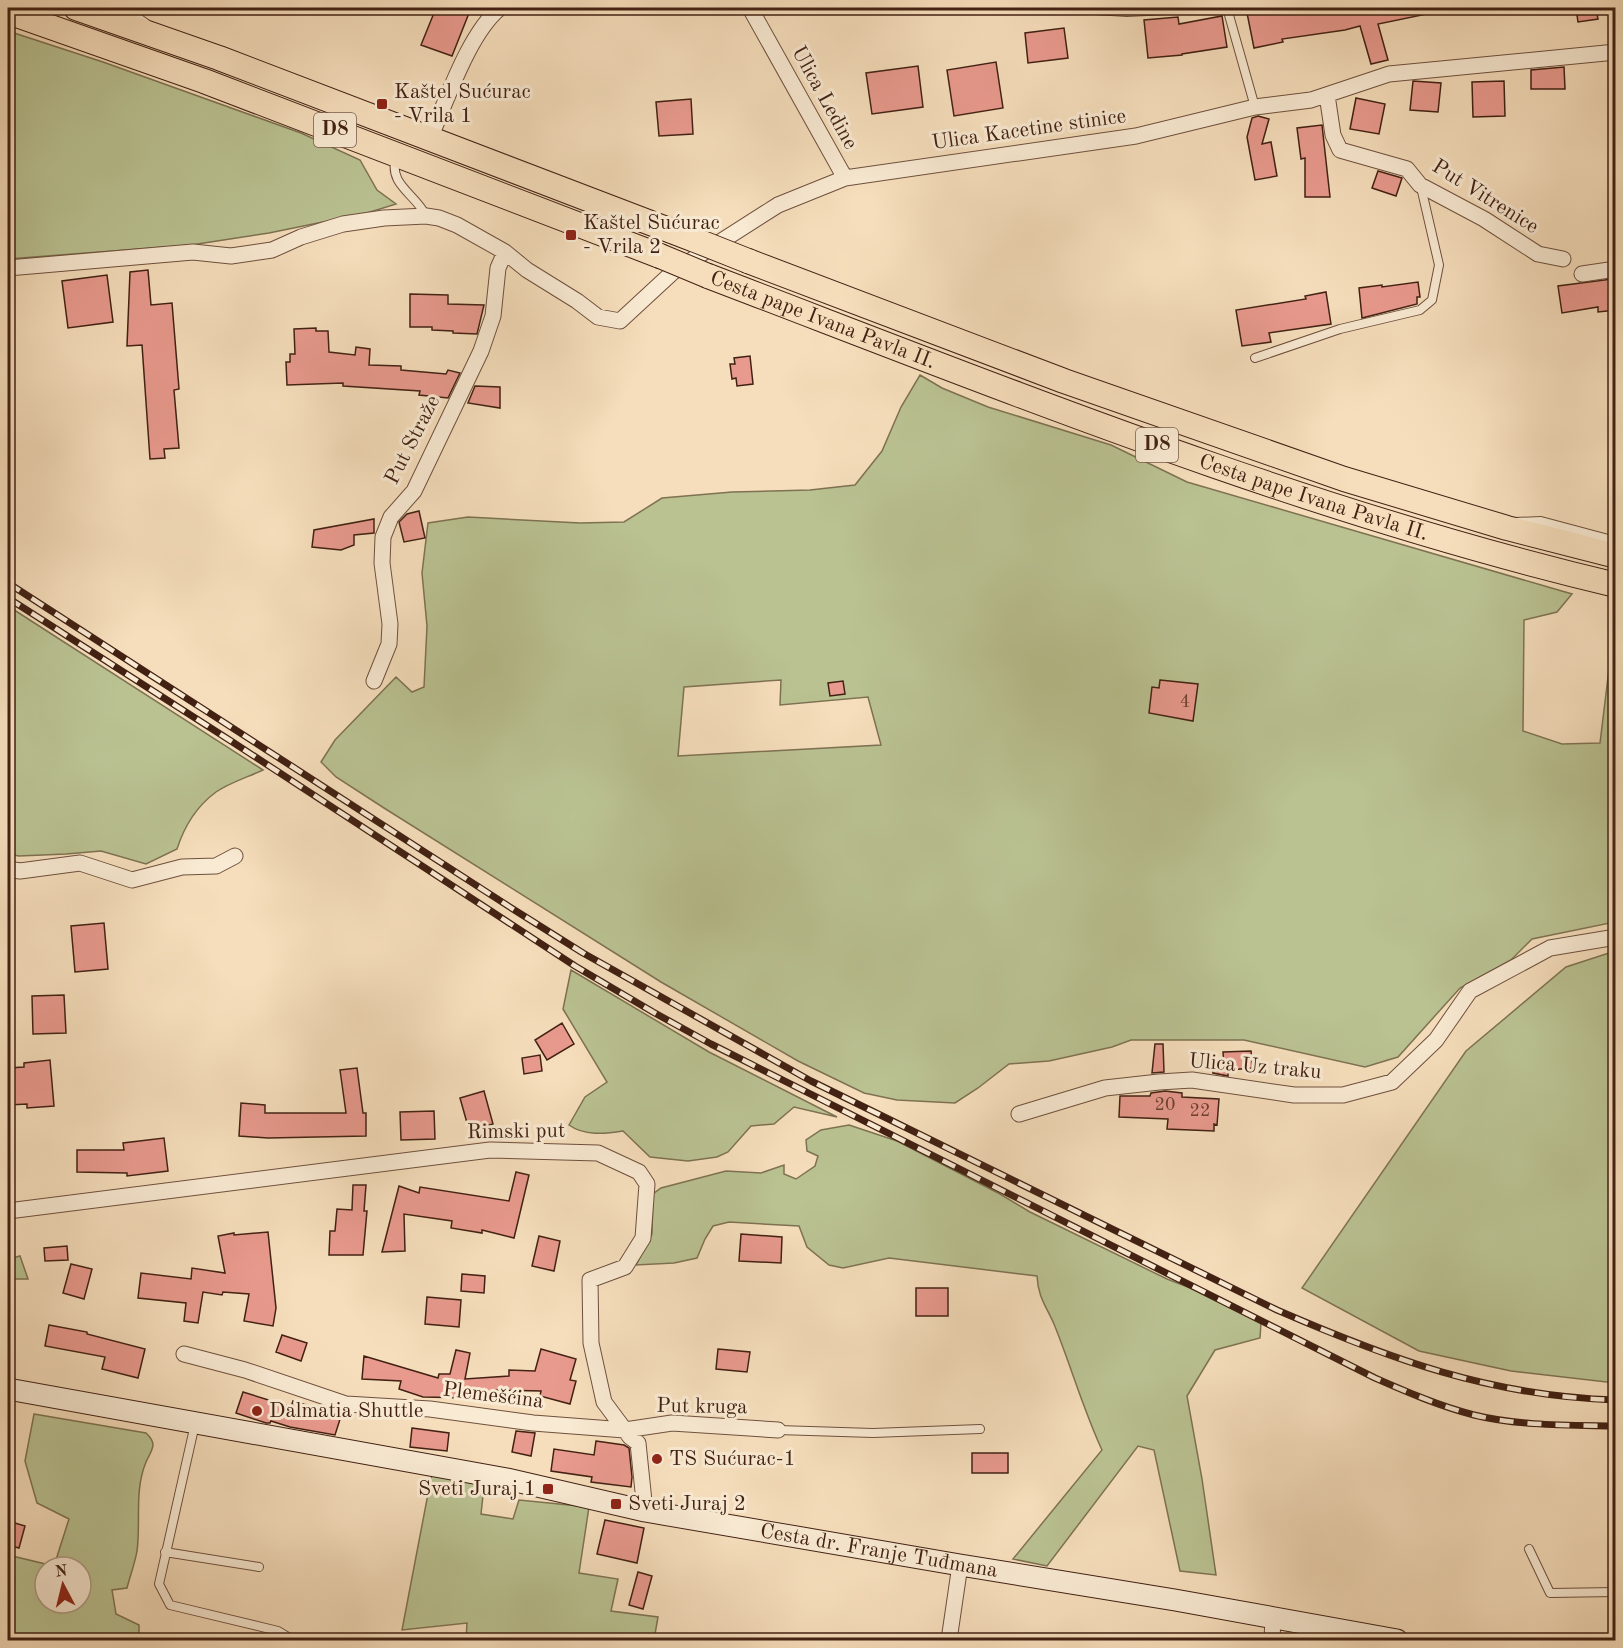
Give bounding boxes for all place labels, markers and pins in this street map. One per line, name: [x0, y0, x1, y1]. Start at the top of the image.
place label: Kaštel Sućurac - Vrila 1: [394, 82, 531, 127]
marker: Kaštel Sućurac - Vrila 1: [375, 97, 389, 111]
place label: Kaštel Sućurac - Vrila 2: [583, 213, 720, 258]
marker: Kaštel Sućurac - Vrila 2: [564, 228, 578, 242]
place label: Dalmatia Shuttle: [269, 1401, 423, 1422]
marker: Dalmatia Shuttle: [250, 1404, 264, 1418]
place label: TS Sućurac-1: [669, 1449, 796, 1470]
marker: TS Sućurac-1: [650, 1452, 664, 1466]
place label: Sveti Juraj 1: [418, 1479, 536, 1500]
marker: Sveti Juraj 1: [541, 1482, 555, 1496]
place label: Sveti Juraj 2: [628, 1494, 746, 1515]
marker: Sveti Juraj 2: [609, 1497, 623, 1511]

